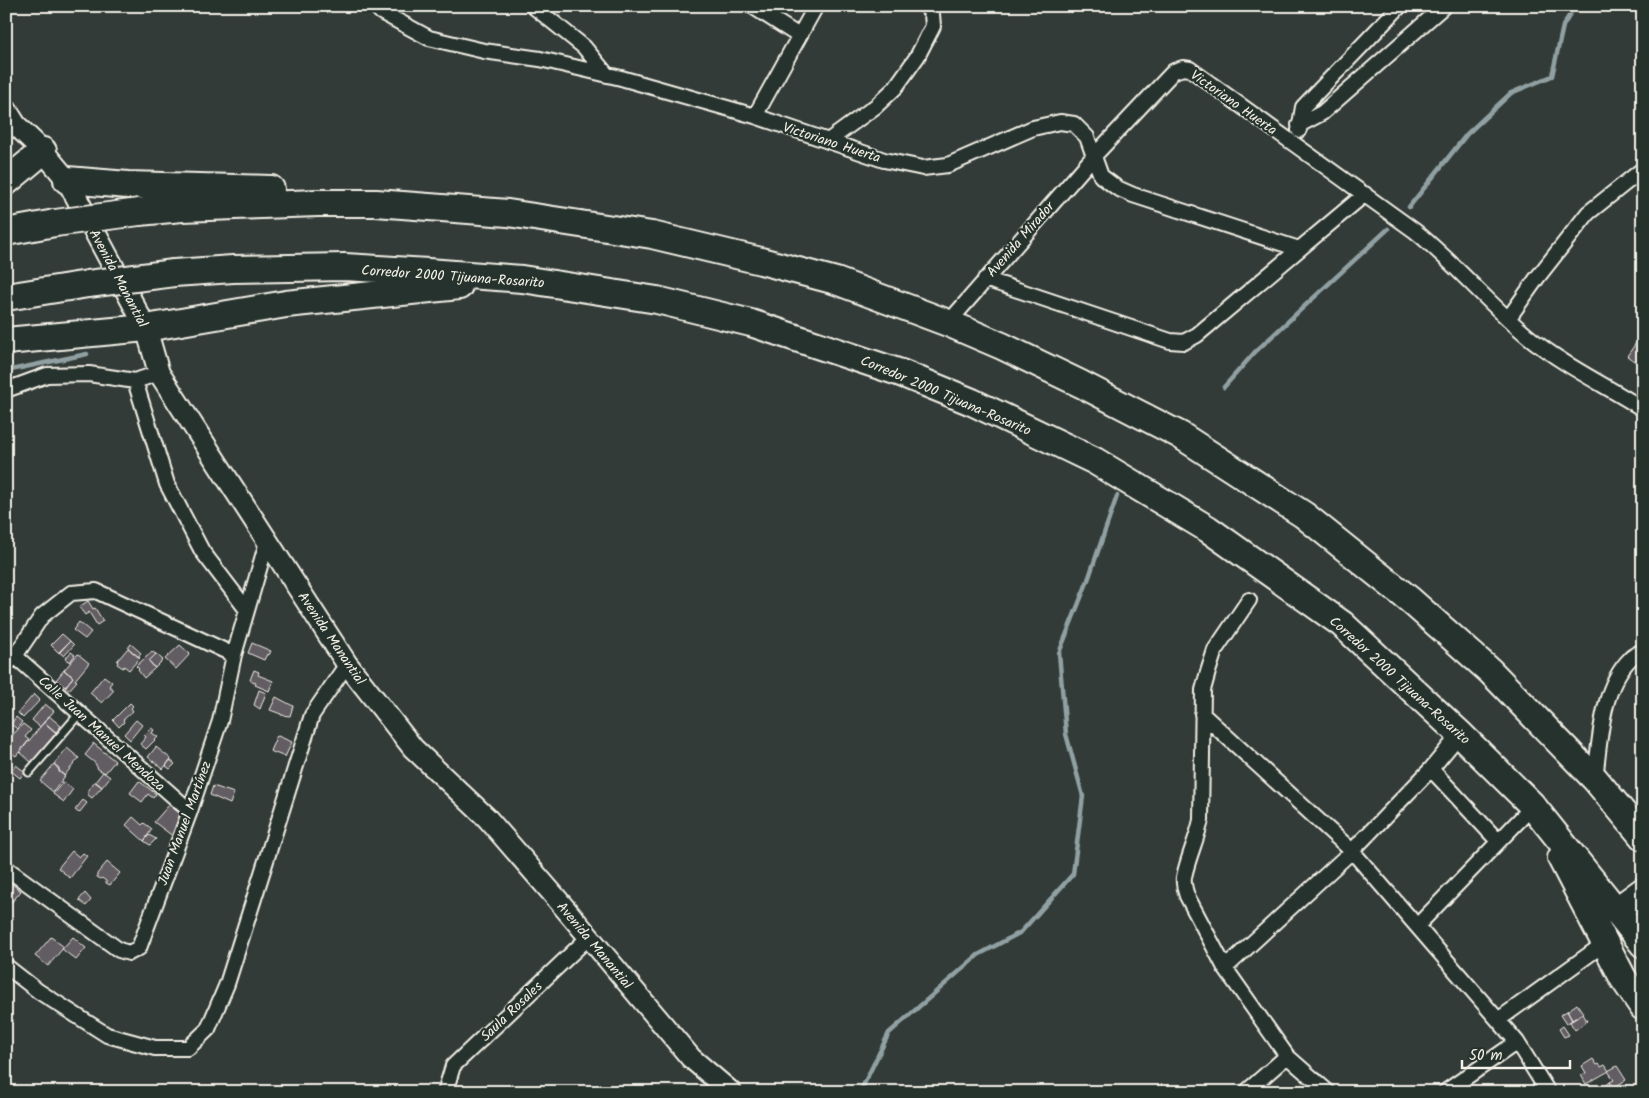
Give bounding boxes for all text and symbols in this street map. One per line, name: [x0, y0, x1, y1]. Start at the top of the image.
street label: Victoriano Huerta: [1185, 65, 1281, 141]
street label: Victoriano Huerta: [780, 117, 883, 169]
street label: Avenida Mirador: [982, 196, 1061, 282]
street label: Avenida Manantial: [83, 225, 154, 332]
street label: Corredor 2000 Tijuana-Rosarito: [361, 260, 545, 294]
street label: Corredor 2000 Tijuana-Rosarito: [857, 350, 1034, 442]
street label: Avenida Manantial: [292, 587, 371, 690]
street label: Corredor 2000 Tijuana-Rosarito: [1324, 611, 1475, 750]
street label: Calle Juan Manuel Mendoza: [33, 670, 170, 797]
street label: Juan Manuel Martínez: [152, 758, 218, 889]
street label: Avenida Manantial: [551, 897, 638, 995]
street label: Saula Rosales: [476, 976, 548, 1047]
scale bar: [1462, 1038, 1569, 1070]
text: 50 m: [1469, 1044, 1503, 1068]

